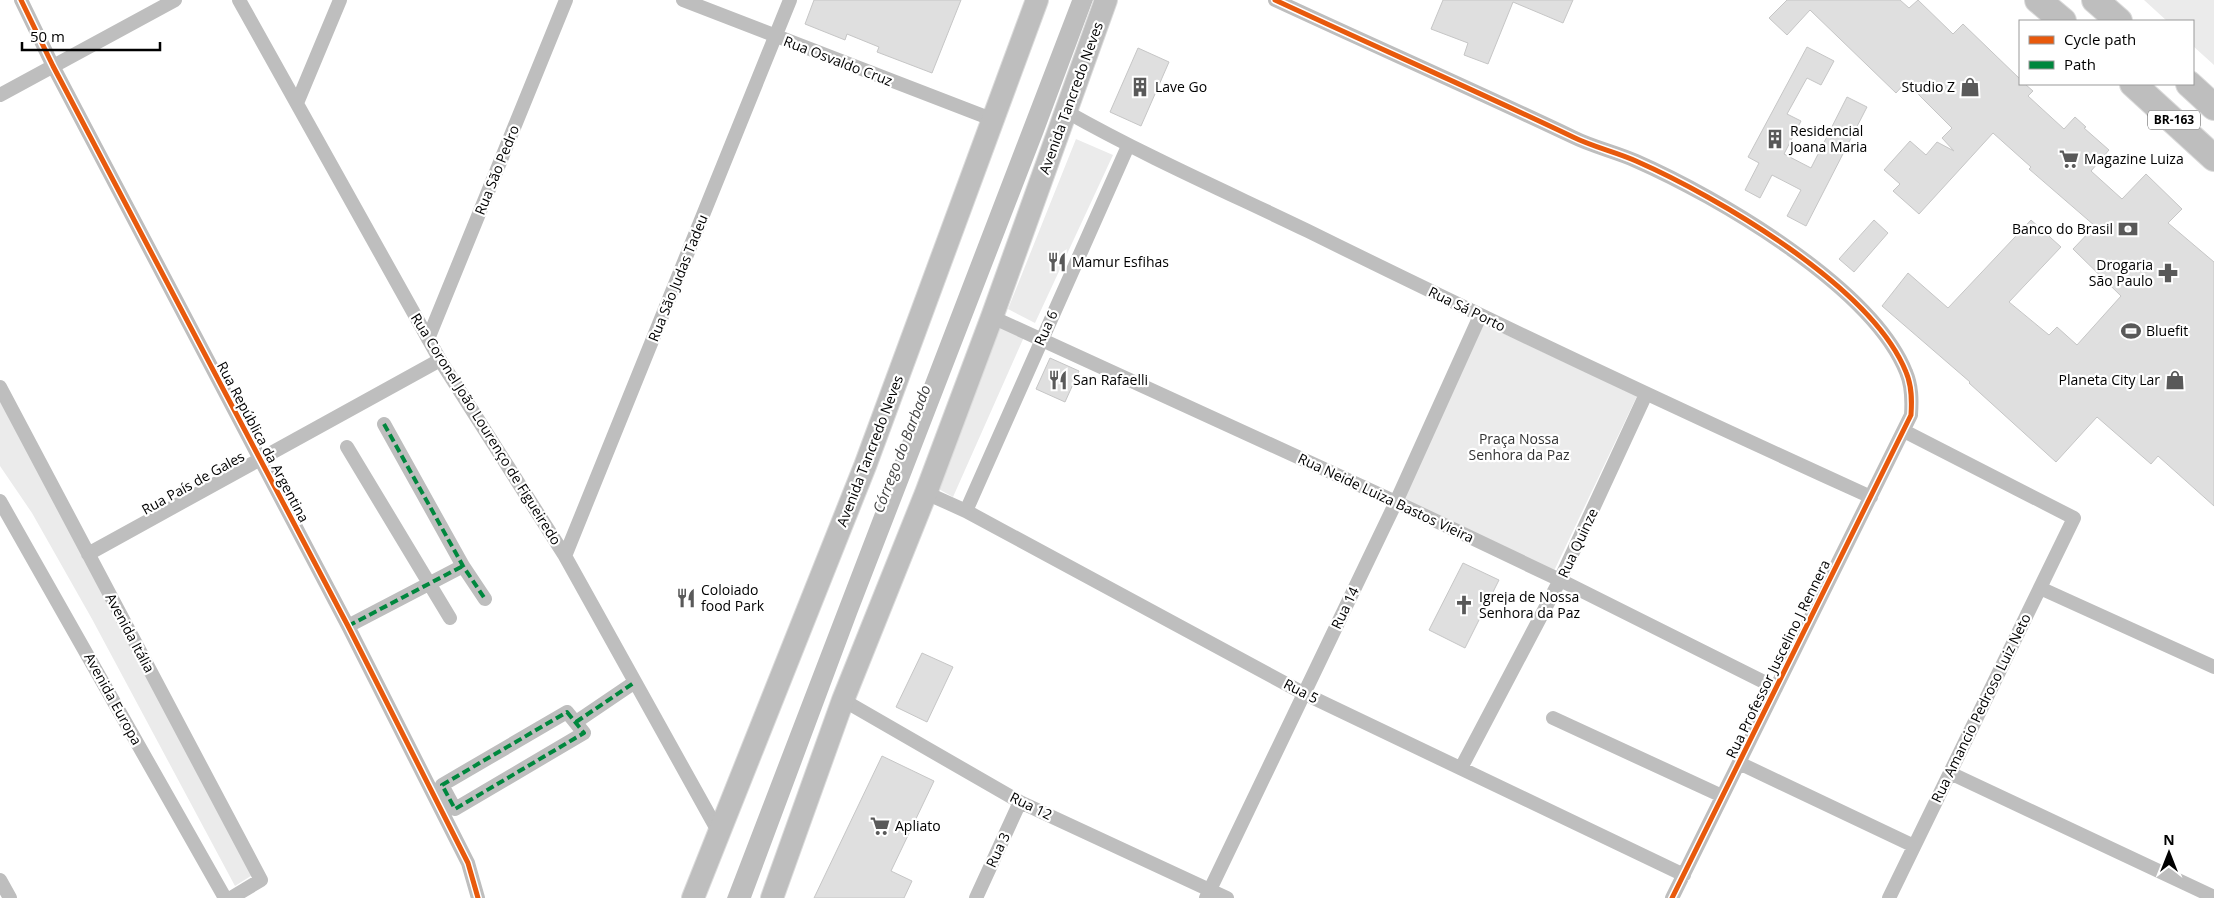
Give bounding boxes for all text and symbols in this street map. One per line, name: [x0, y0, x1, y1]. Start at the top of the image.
street label: Avenida Tancredo Neves: [1034, 19, 1107, 177]
scale bar: [22, 20, 160, 52]
legend: [2019, 20, 2194, 85]
text: 50 m: [30, 26, 65, 46]
text: Cycle path: [2064, 29, 2136, 49]
street label: Rua Osvaldo Cruz: [781, 31, 896, 90]
text: Path: [2064, 54, 2096, 74]
building icon: Lave Go: [1129, 76, 1151, 98]
shop icon: Studio Z: [1959, 76, 1981, 98]
place label: Lave Go: [1155, 77, 1207, 96]
place label: Studio Z: [1902, 77, 1955, 96]
road number: BR-163: [2148, 110, 2200, 130]
place label: Residencial Joana Maria: [1788, 121, 1867, 156]
street label: Rua São Pedro: [470, 122, 523, 217]
building icon: Residencial Joana Maria: [1764, 128, 1786, 150]
supermarket icon: Magazine Luiza: [2058, 148, 2080, 170]
place label: Magazine Luiza: [2084, 149, 2184, 168]
street label: Rua São Judas Tadeu: [643, 211, 712, 344]
bank icon: Banco do Brasil: [2117, 218, 2139, 240]
place label: Banco do Brasil: [2012, 219, 2113, 238]
restaurant icon: Mamur Esfihas: [1046, 251, 1068, 273]
place label: Mamur Esfihas: [1072, 252, 1169, 271]
place label: Drogaria São Paulo: [2089, 255, 2153, 290]
pharmacy icon: Drogaria São Paulo: [2157, 262, 2179, 284]
street label: Rua Sá Porto: [1425, 282, 1509, 335]
street label: Rua 6: [1029, 307, 1062, 348]
street label: Rua Coronel João Lourenço de Figueiredo: [407, 309, 566, 548]
sports icon: Bluefit: [2120, 320, 2142, 342]
place label: Bluefit: [2146, 321, 2188, 340]
street label: Rua República da Argentina: [213, 358, 314, 525]
restaurant icon: San Rafaelli: [1047, 369, 1069, 391]
shop icon: Planeta City Lar: [2164, 369, 2186, 391]
place label: San Rafaelli: [1073, 370, 1148, 389]
place label: Planeta City Lar: [2059, 370, 2160, 389]
street label: Avenida Tancredo Neves: [832, 372, 907, 529]
water label: Córrego do Barbado: [867, 382, 935, 515]
park label: Praça Nossa Senhora da Paz: [1468, 429, 1570, 464]
street label: Rua País de Gales: [138, 446, 248, 519]
street label: Rua Neide Luiza Bastos Vieira: [1295, 448, 1477, 547]
street label: Rua Quinze: [1553, 505, 1602, 581]
street label: Rua Professor Juscelino J Rennera: [1721, 556, 1834, 761]
place label: Coloiado food Park: [701, 580, 765, 615]
street label: Rua 14: [1326, 584, 1363, 632]
restaurant icon: Coloiado food Park: [675, 587, 697, 609]
place label: Igreja de Nossa Senhora da Paz: [1479, 587, 1580, 622]
street label: Avenida Itália: [102, 590, 159, 676]
church icon: Igreja de Nossa Senhora da Paz: [1453, 594, 1475, 616]
street label: Rua Amancio Pedroso Luiz Neto: [1926, 610, 2035, 806]
street label: Avenida Europa: [80, 649, 147, 748]
street label: Rua 5: [1281, 674, 1322, 707]
street label: Rua 12: [1007, 787, 1055, 824]
supermarket icon: Apliato: [869, 815, 891, 837]
place label: Apliato: [895, 816, 941, 835]
north arrow: [2144, 828, 2194, 878]
street label: Rua 3: [981, 829, 1014, 870]
text: N: [2163, 830, 2175, 849]

